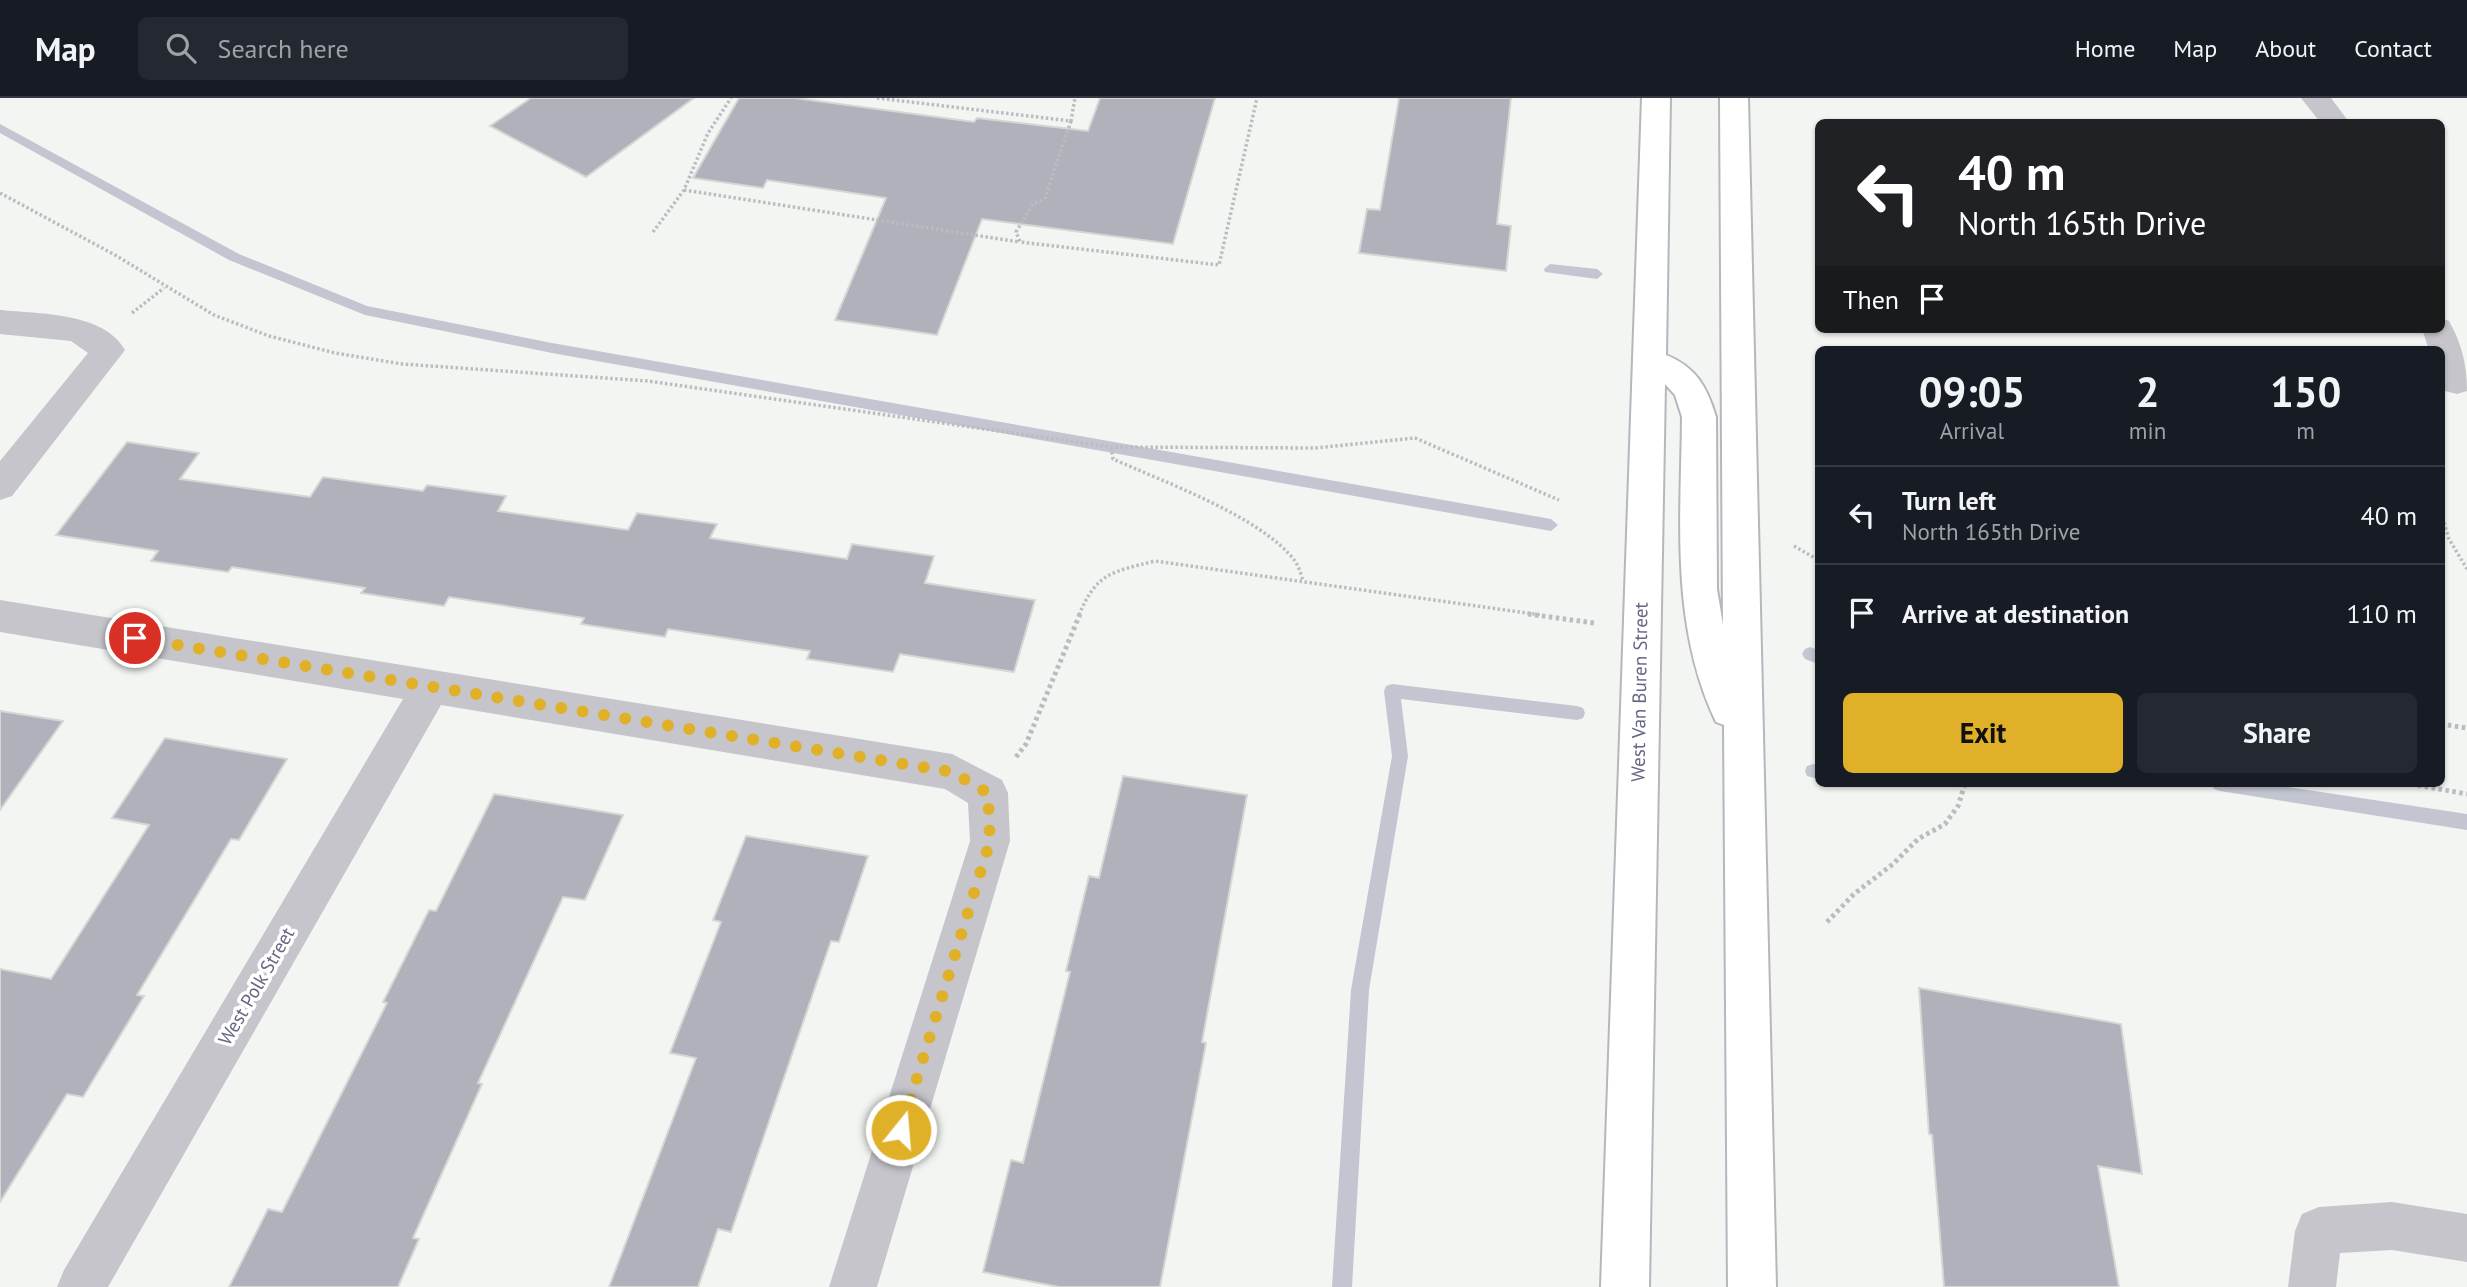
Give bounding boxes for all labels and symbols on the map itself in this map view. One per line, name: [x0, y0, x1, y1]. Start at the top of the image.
street label: West Van Buren Street: [1625, 601, 1653, 782]
pin: [105, 608, 165, 668]
street label: West Polk Street: [213, 922, 300, 1049]
position arrow: [864, 1093, 938, 1167]

